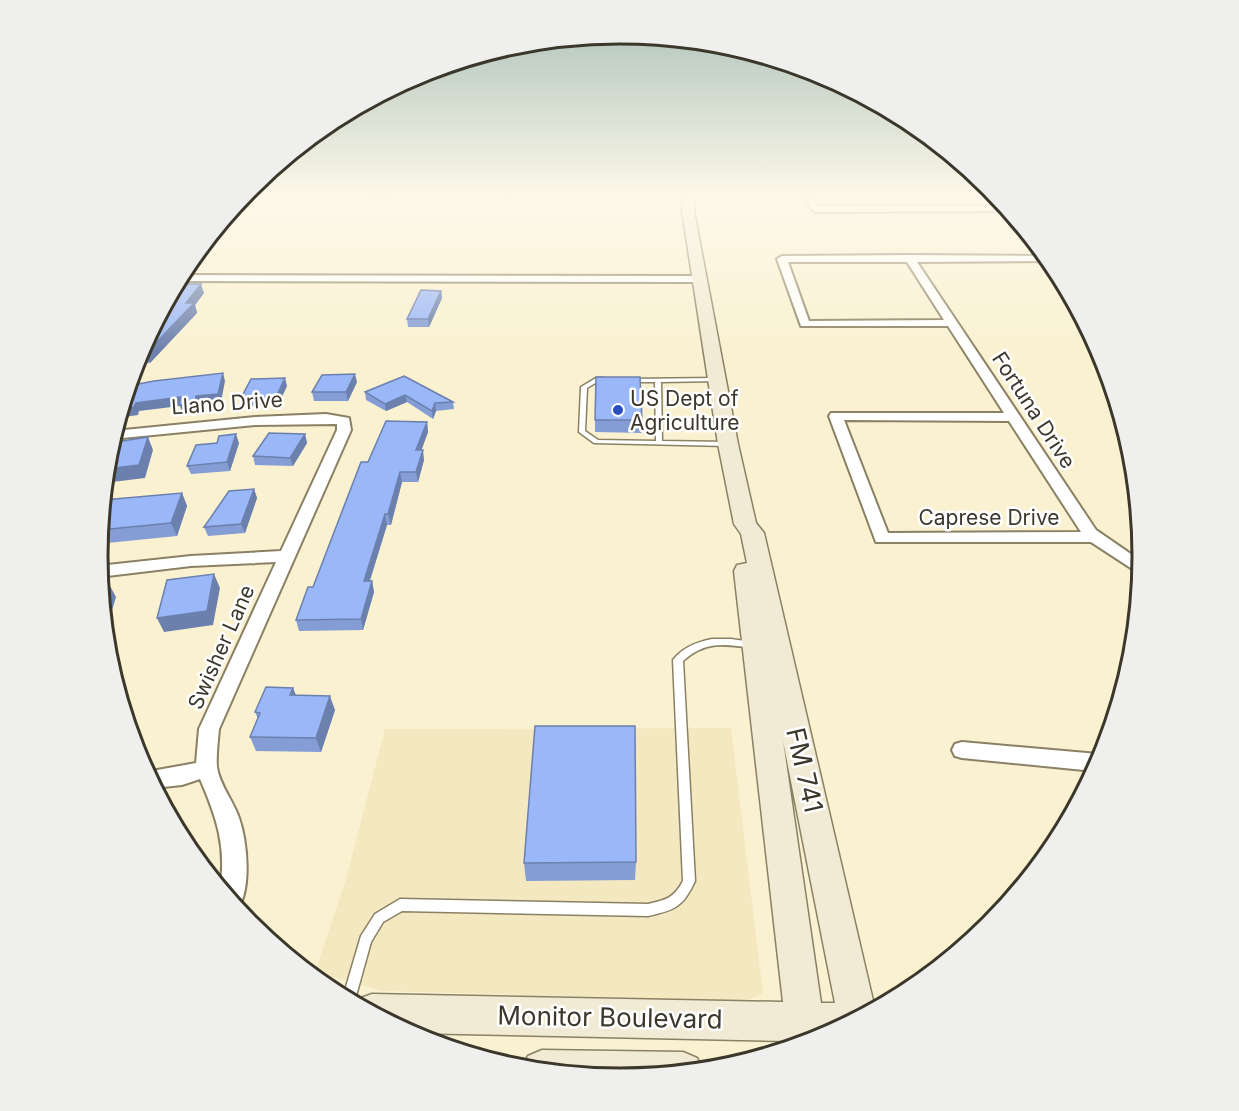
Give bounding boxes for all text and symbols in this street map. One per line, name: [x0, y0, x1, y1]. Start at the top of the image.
street label: Fortuna Drive: [987, 347, 1081, 473]
place label: US Dept of Agriculture: [630, 386, 740, 435]
street label: Llano Drive: [170, 387, 284, 419]
marker: US Dept of Agriculture: [611, 403, 625, 417]
street label: Caprese Drive: [918, 505, 1060, 530]
street label: Swisher Lane: [182, 581, 260, 713]
street label: FM 741: [780, 725, 830, 815]
street label: Monitor Boulevard: [497, 1000, 723, 1034]

